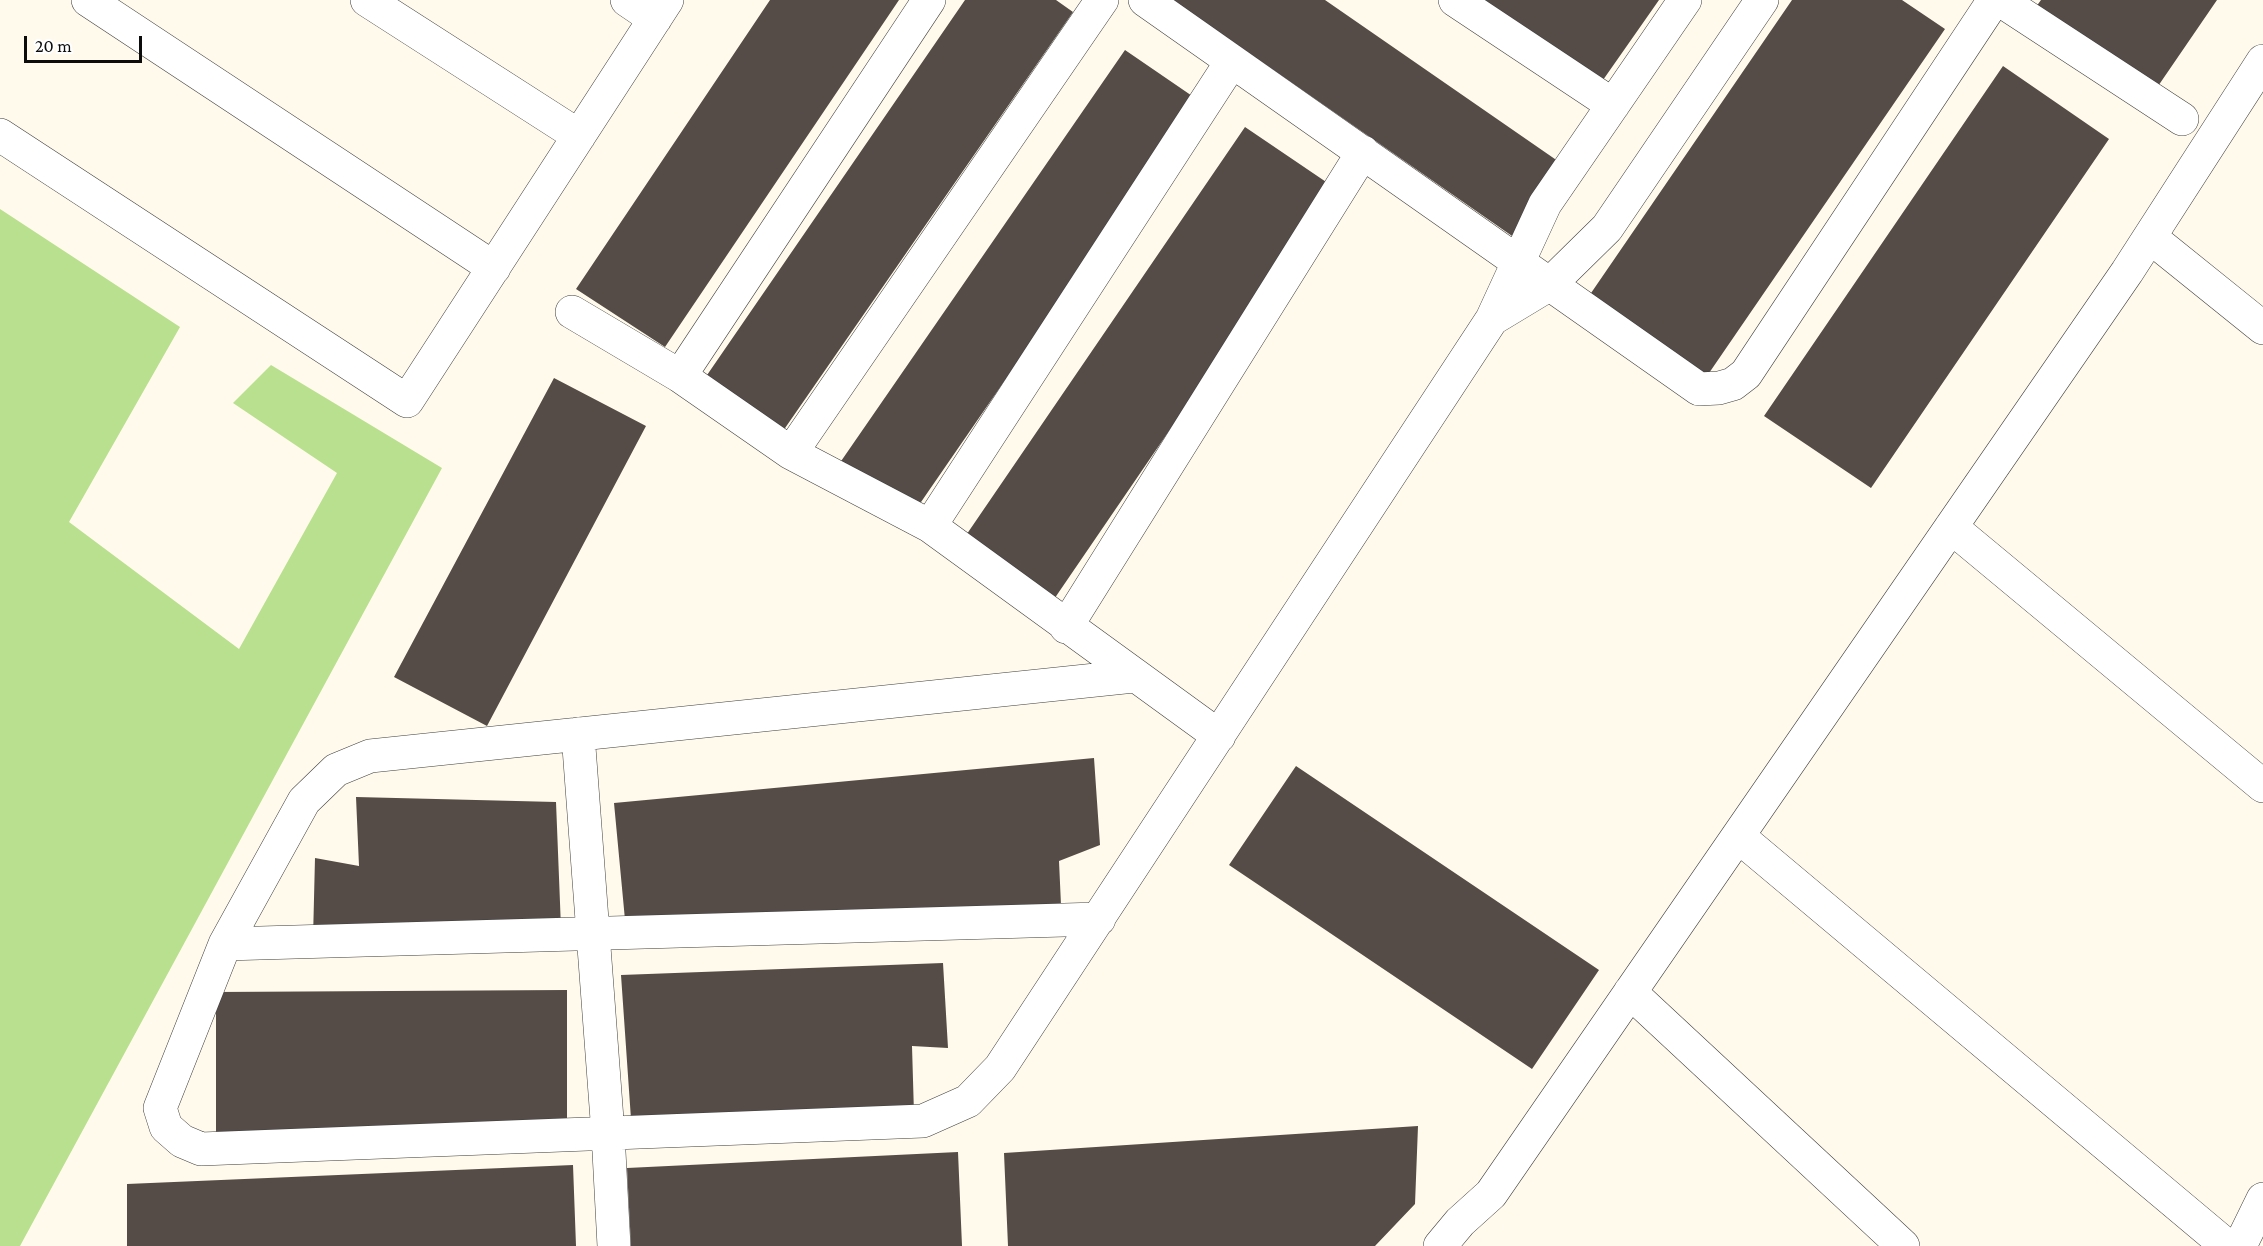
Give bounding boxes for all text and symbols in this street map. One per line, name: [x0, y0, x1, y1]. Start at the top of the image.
scale bar: [27, 24, 146, 62]
text: 20 m: [35, 36, 72, 56]

